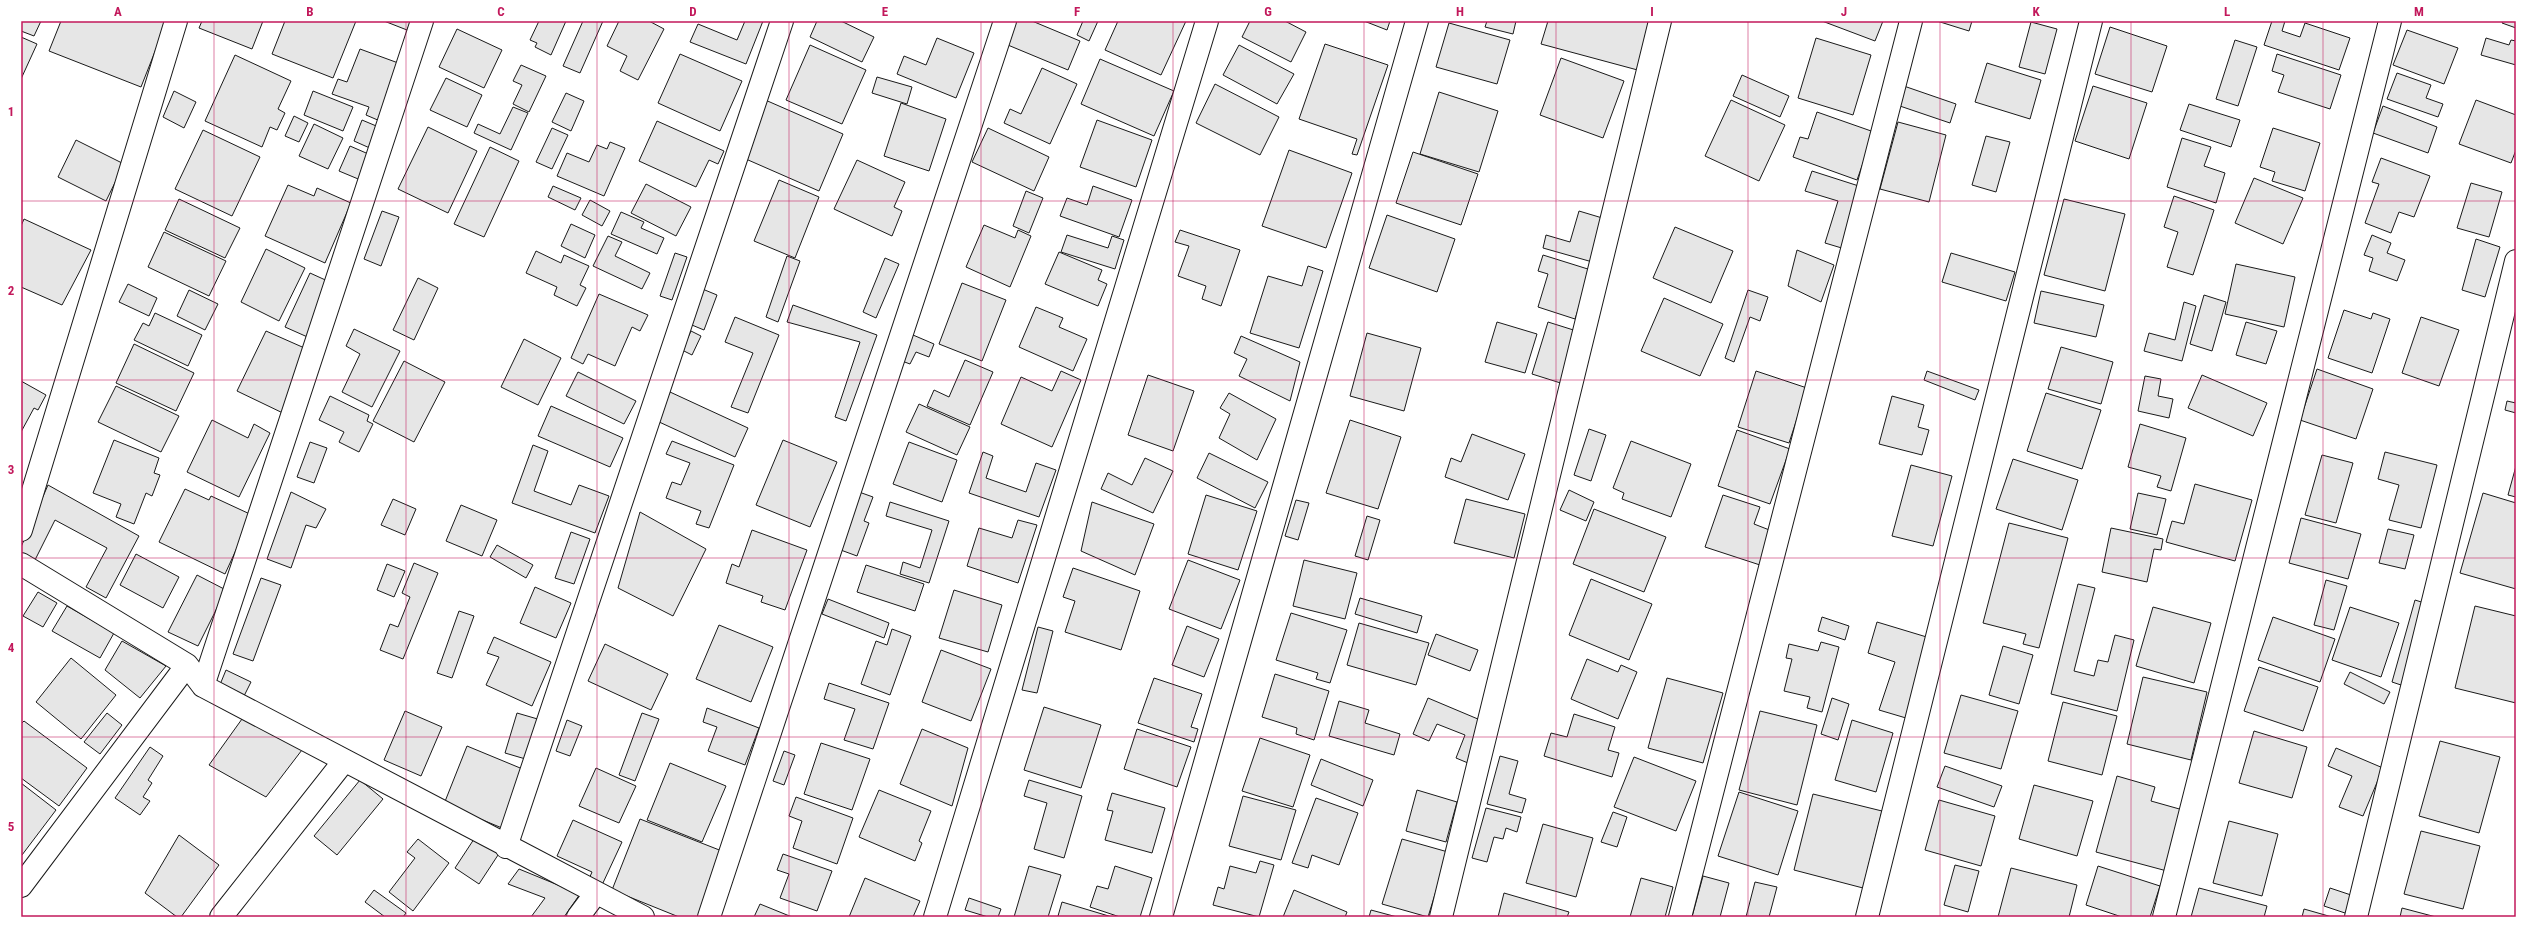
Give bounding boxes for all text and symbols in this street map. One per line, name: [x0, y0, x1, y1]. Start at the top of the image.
text: A: [114, 4, 122, 19]
text: B: [306, 4, 314, 19]
text: C: [497, 4, 505, 19]
text: D: [689, 4, 697, 19]
text: E: [882, 4, 889, 19]
text: F: [1074, 4, 1080, 19]
text: G: [1264, 4, 1272, 19]
text: H: [1456, 4, 1464, 19]
text: I: [1650, 4, 1654, 19]
text: J: [1841, 4, 1847, 19]
text: K: [2032, 4, 2040, 19]
text: L: [2224, 4, 2230, 19]
text: M: [2414, 4, 2424, 19]
text: 1: [8, 104, 14, 119]
text: 2: [8, 283, 15, 298]
text: 3: [8, 462, 14, 477]
text: 4: [8, 640, 15, 655]
text: 5: [8, 819, 15, 834]

